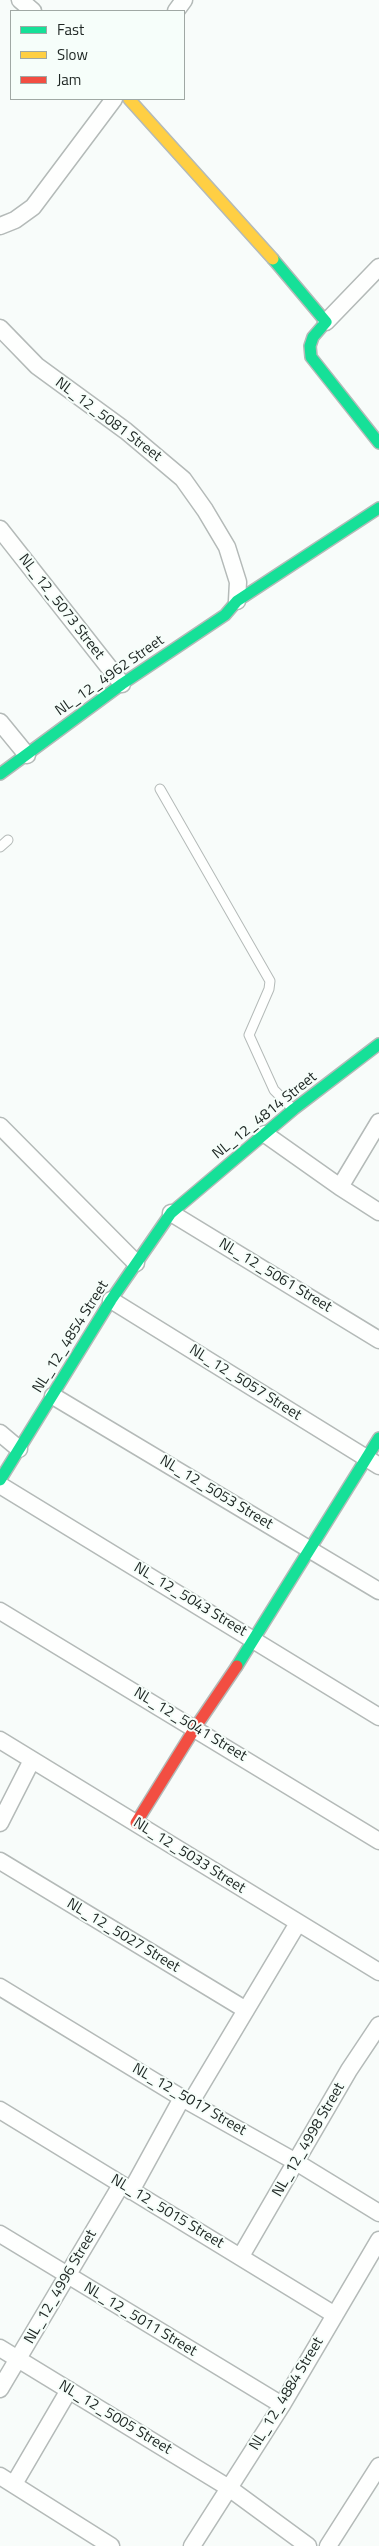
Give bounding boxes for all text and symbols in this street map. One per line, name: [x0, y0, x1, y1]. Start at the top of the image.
legend: [10, 10, 185, 100]
text: Fast: [57, 18, 84, 41]
text: Slow: [57, 43, 88, 66]
text: Jam: [57, 68, 81, 91]
street label: NL_12_5081 Street: [51, 374, 165, 466]
street label: NL_12_5073 Street: [14, 551, 108, 663]
street label: NL_12_4962 Street: [52, 632, 168, 720]
street label: NL_12_4814 Street: [209, 1069, 321, 1163]
street label: NL_12_5061 Street: [215, 1235, 335, 1317]
street label: NL_12_4854 Street: [29, 1278, 113, 1396]
street label: NL_12_5057 Street: [186, 1341, 304, 1425]
street label: NL_12_5053 Street: [156, 1452, 276, 1534]
street label: NL_12_5043 Street: [130, 1559, 250, 1641]
street label: NL_12_5041 Street: [130, 1684, 250, 1766]
street label: NL_12_5033 Street: [130, 1814, 248, 1898]
street label: NL_12_5027 Street: [63, 1895, 183, 1977]
street label: NL_12_5017 Street: [129, 2060, 249, 2140]
street label: NL_12_4998 Street: [269, 2080, 349, 2200]
street label: NL_12_5015 Street: [107, 2171, 227, 2253]
street label: NL_12_4996 Street: [21, 2227, 101, 2347]
street label: NL_12_5011 Street: [80, 2279, 200, 2361]
street label: NL_12_4884 Street: [246, 2334, 328, 2454]
street label: NL_12_5005 Street: [55, 2377, 175, 2459]

